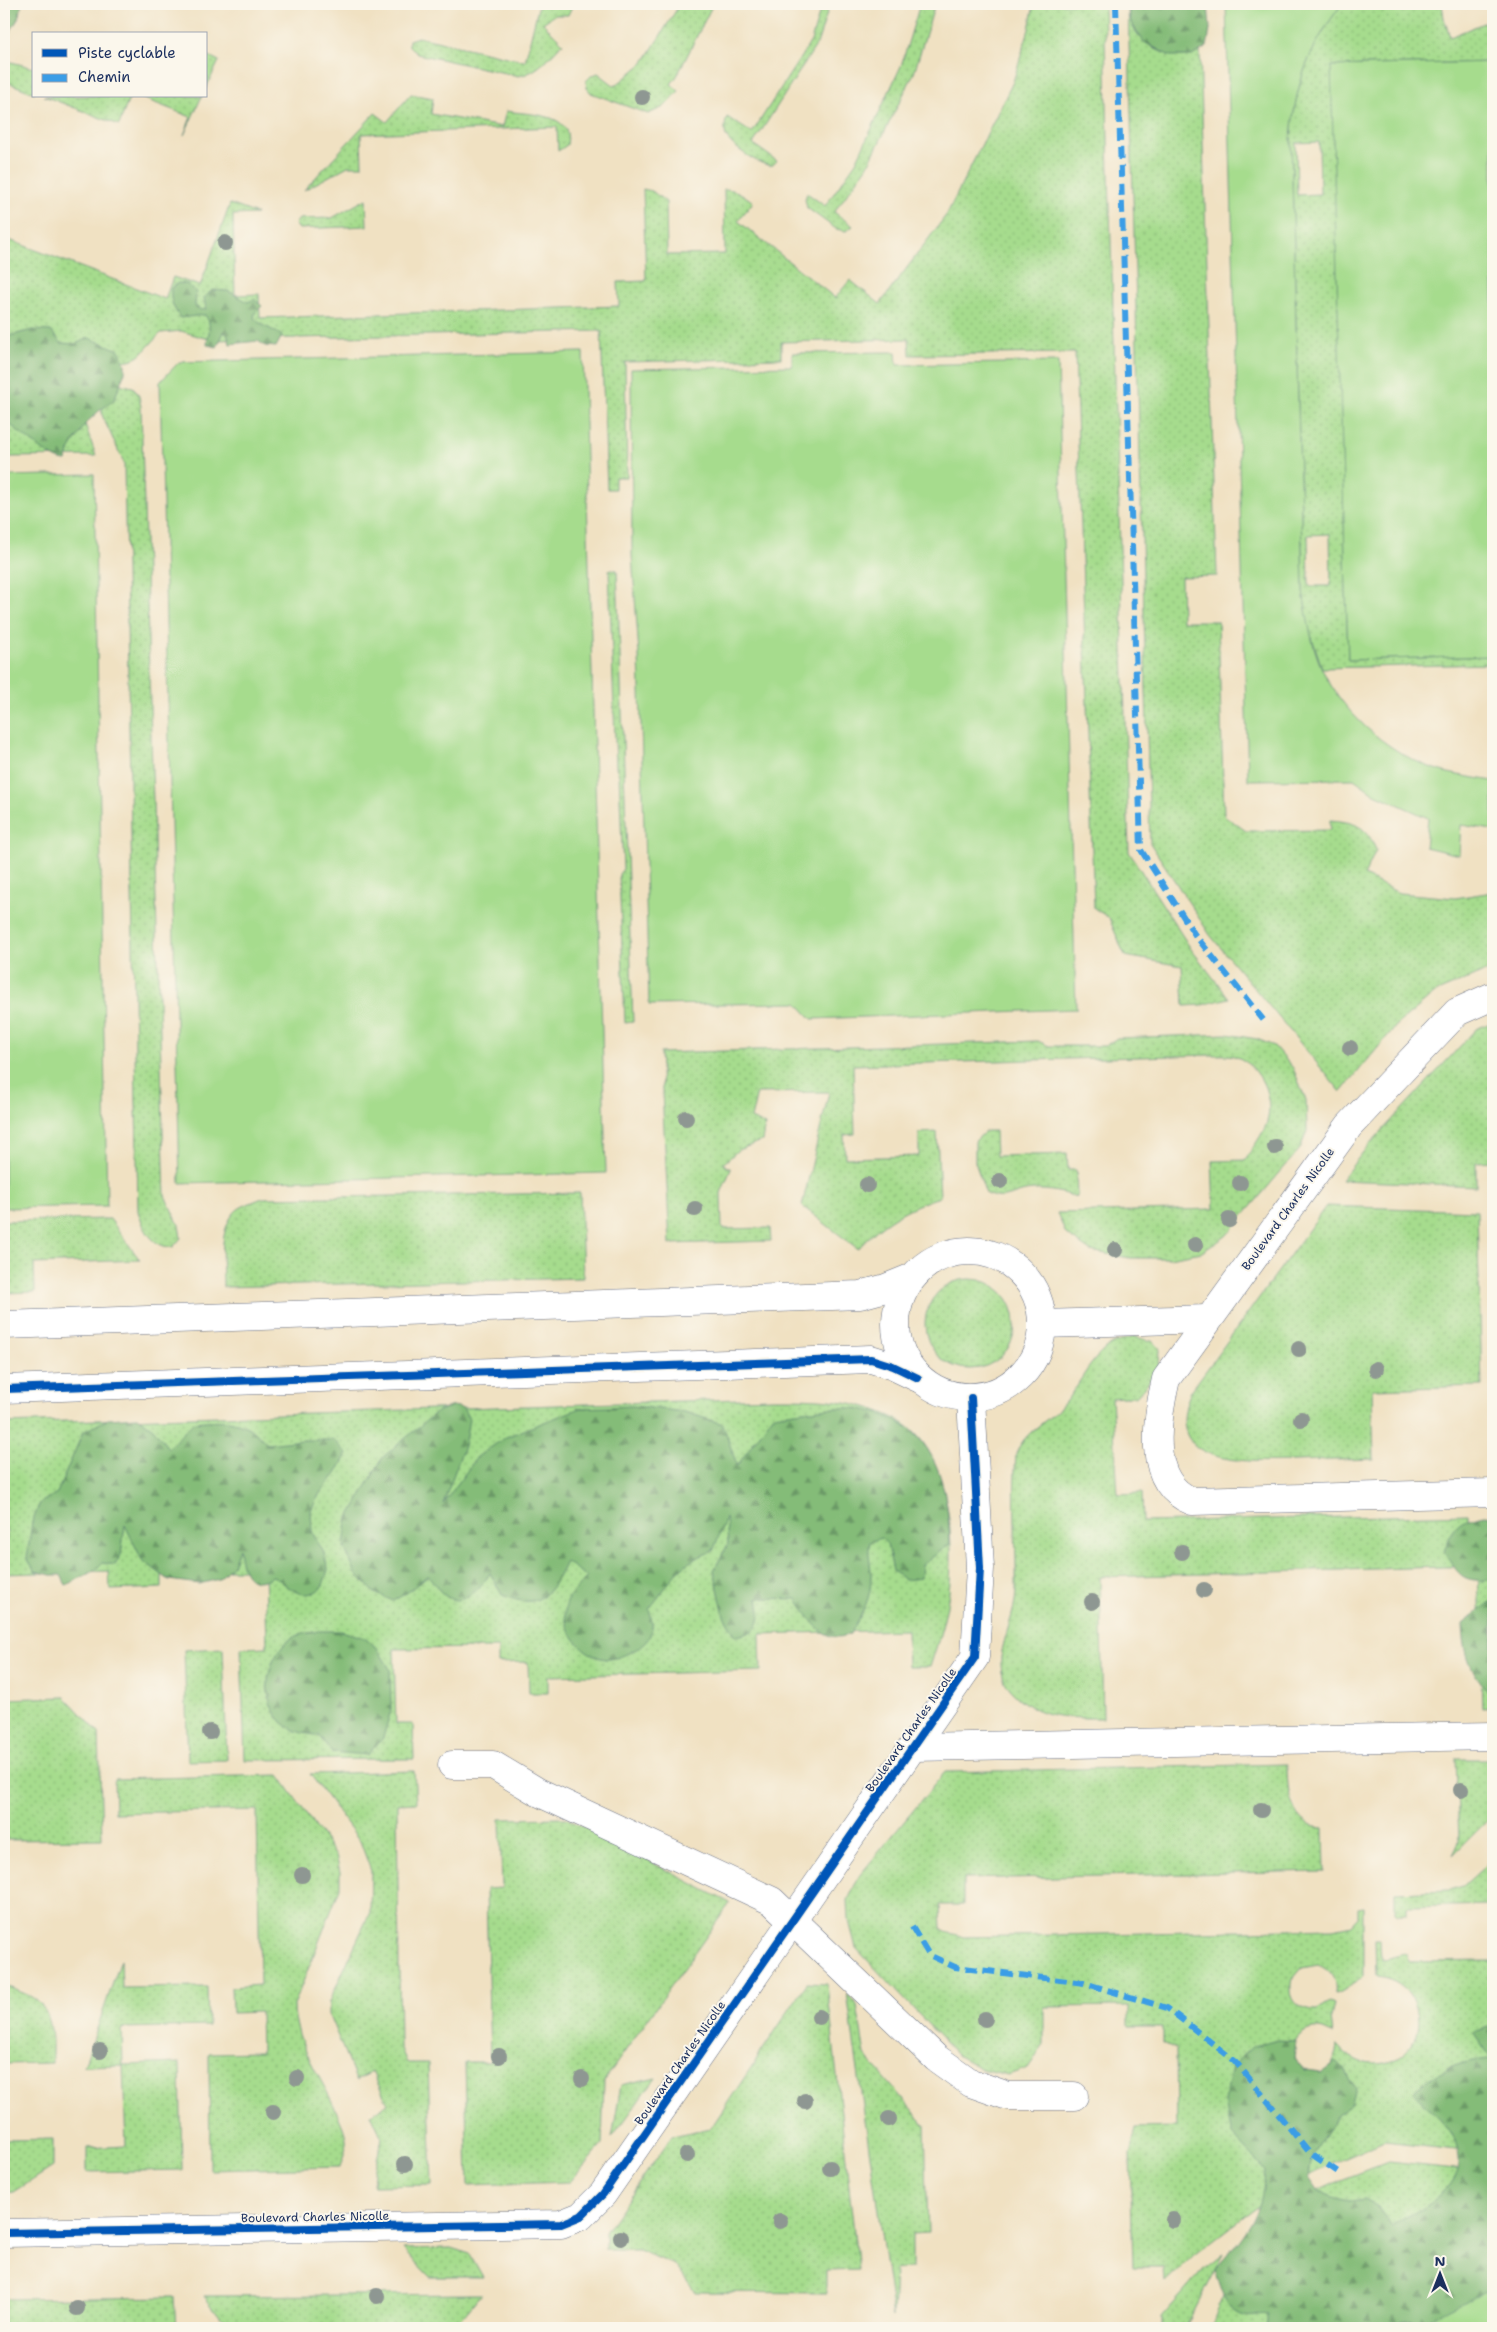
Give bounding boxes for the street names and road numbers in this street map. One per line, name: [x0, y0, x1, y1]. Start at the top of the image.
street label: Boulevard Charles Nicolle: [1238, 1144, 1338, 1274]
street label: Boulevard Charles Nicolle: [862, 1664, 960, 1795]
street label: Boulevard Charles Nicolle: [631, 1997, 729, 2128]
street label: Boulevard Charles Nicolle: [241, 2208, 390, 2226]

